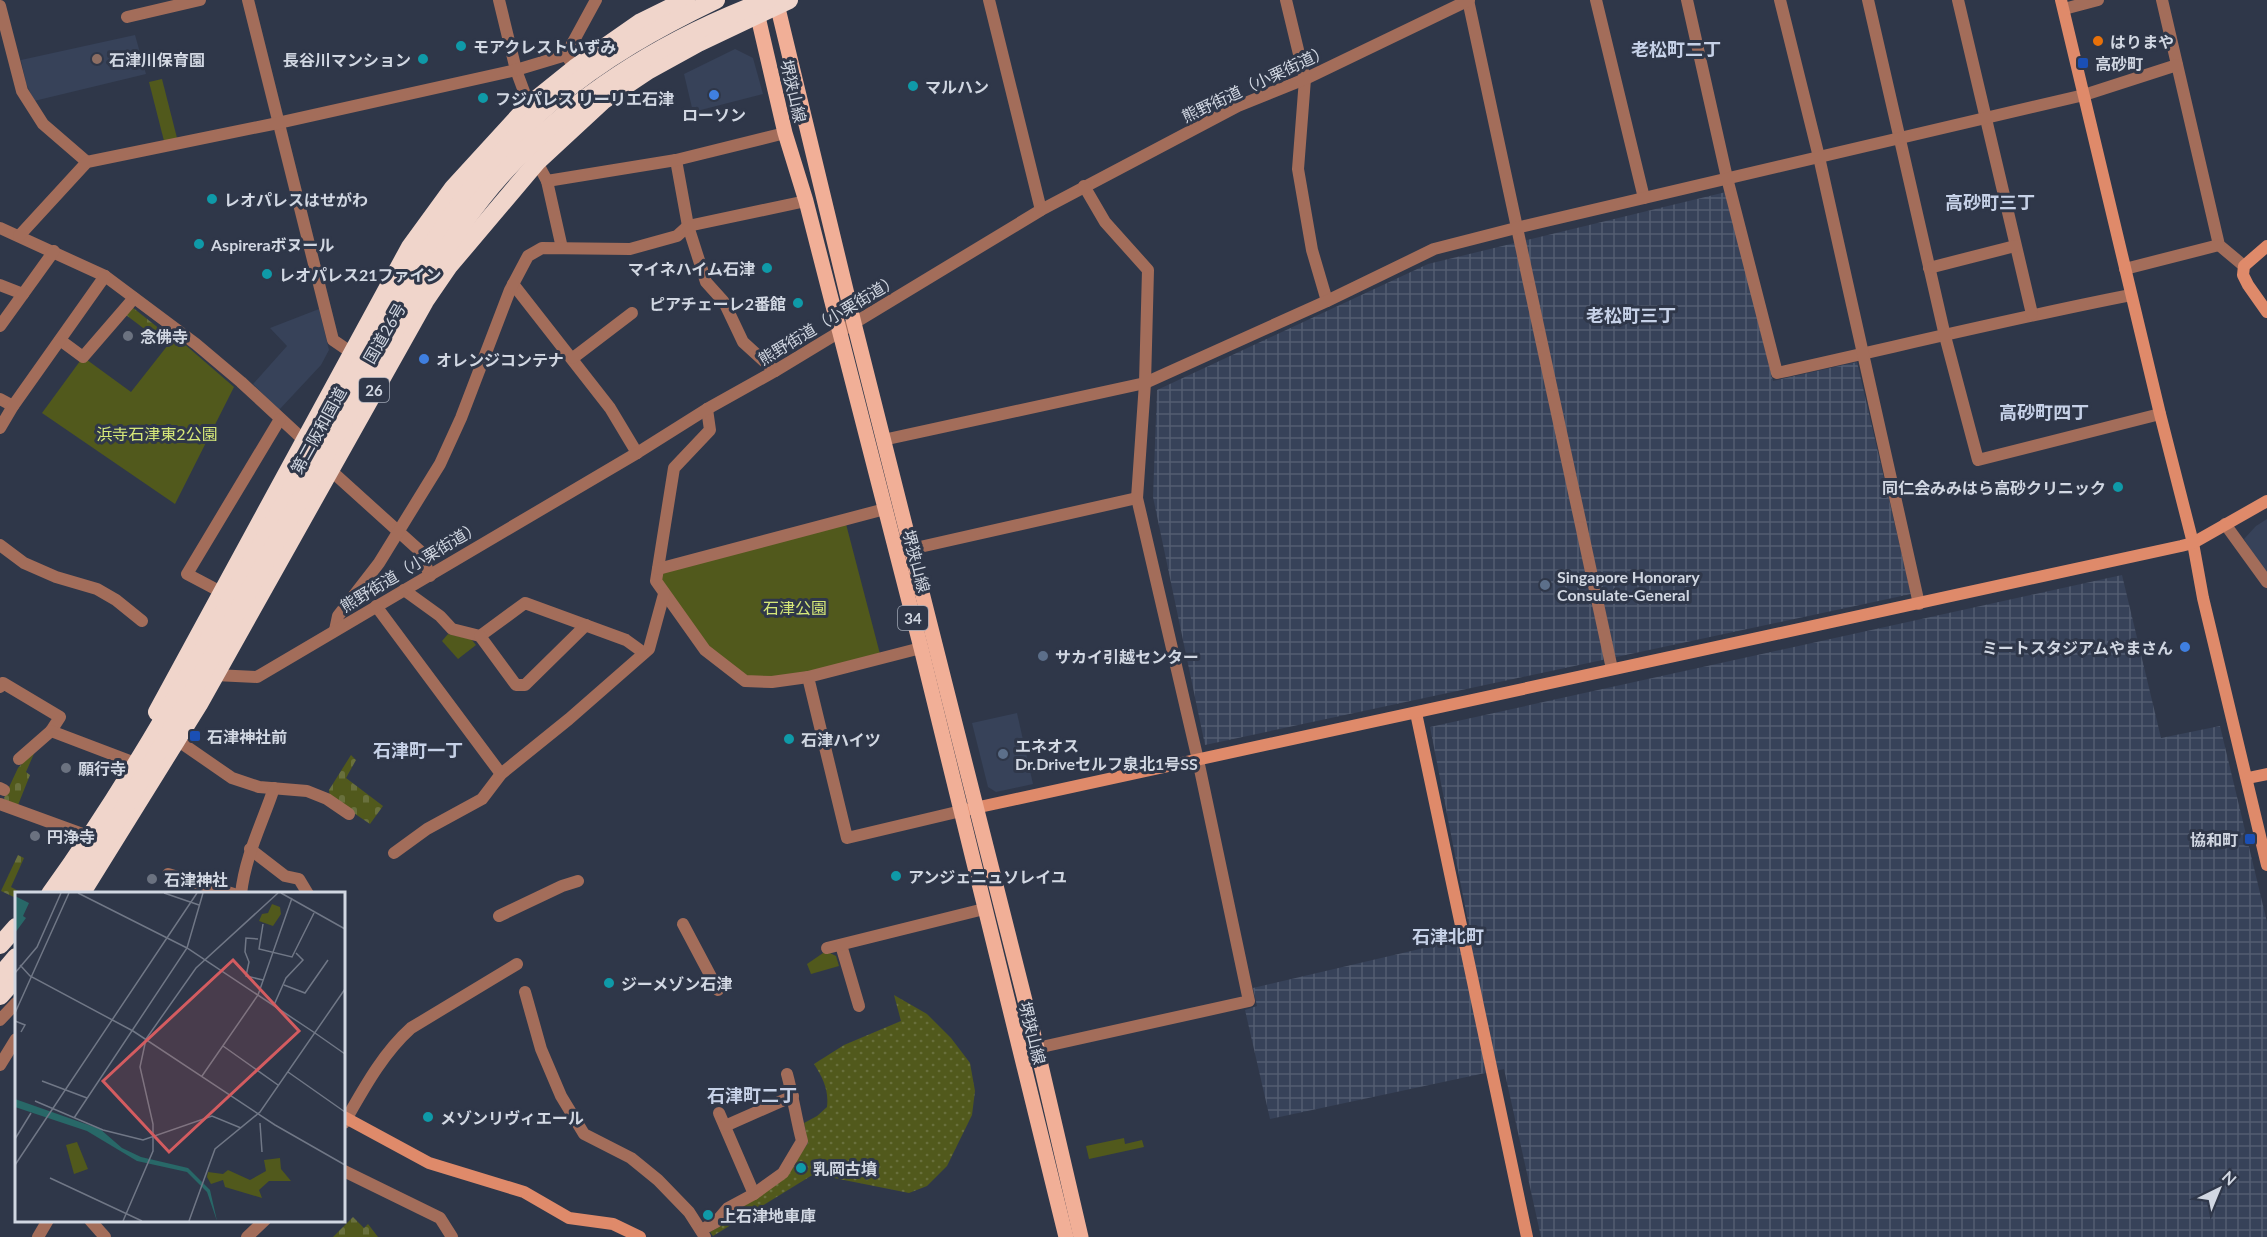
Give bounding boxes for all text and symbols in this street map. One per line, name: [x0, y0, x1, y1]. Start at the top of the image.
place label: はりまや: [2110, 32, 2174, 51]
marker: はりまや: [2091, 34, 2105, 48]
place label: モアクレストいずみ: [473, 37, 616, 56]
district label: 老松町二丁: [1631, 38, 1721, 60]
marker: モアクレストいずみ: [454, 39, 468, 53]
street label: 熊野街道（小栗街道）: [1178, 41, 1332, 125]
place label: 石津川保育園: [109, 50, 205, 69]
place label: 長谷川マンション: [283, 50, 411, 69]
marker: 石津川保育園: [90, 52, 104, 66]
marker: 長谷川マンション: [416, 52, 430, 66]
place label: 高砂町: [2095, 54, 2143, 73]
marker: 高砂町: [2076, 56, 2090, 70]
street label: 堺狭山線: [778, 58, 810, 124]
place label: マルハン: [925, 77, 989, 96]
marker: マルハン: [906, 79, 920, 93]
marker: ローソン: [707, 88, 721, 102]
place label: フジパレス リーリエ石津: [495, 89, 674, 108]
marker: フジパレス リーリエ石津: [476, 91, 490, 105]
place label: ローソン: [682, 105, 746, 124]
place label: レオパレスはせがわ: [224, 190, 368, 209]
district label: 高砂町三丁: [1945, 191, 2035, 213]
marker: レオパレスはせがわ: [205, 192, 219, 206]
place label: Aspireraボヌール: [210, 235, 335, 254]
marker: Aspireraボヌール: [192, 237, 206, 251]
place label: マイネハイム石津: [628, 259, 755, 278]
marker: マイネハイム石津: [760, 261, 774, 275]
place label: レオパレス21ファイン: [279, 265, 442, 284]
marker: レオパレス21ファイン: [260, 267, 274, 281]
street label: 熊野街道（小栗街道）: [755, 270, 901, 368]
place label: ピアチェーレ2番館: [649, 294, 786, 313]
marker: ピアチェーレ2番館: [791, 296, 805, 310]
street label: 国道26号: [359, 299, 409, 367]
district label: 老松町三丁: [1586, 304, 1676, 326]
place label: 念佛寺: [140, 327, 188, 346]
marker: 念佛寺: [121, 329, 135, 343]
place label: オレンジコンテナ: [436, 350, 564, 369]
marker: オレンジコンテナ: [417, 352, 431, 366]
road number: 26: [359, 378, 389, 402]
street label: 第二阪和国道: [286, 383, 350, 477]
district label: 高砂町四丁: [1999, 401, 2089, 423]
park label: 浜寺石津東2公園: [96, 424, 218, 443]
place label: 同仁会みみはら高砂クリニック: [1882, 478, 2106, 497]
marker: 同仁会みみはら高砂クリニック: [2111, 480, 2125, 494]
street label: 熊野街道（小栗街道）: [337, 517, 483, 615]
street label: 堺狭山線: [900, 528, 934, 594]
place label: Singapore Honorary Consulate-General: [1557, 567, 1700, 604]
marker: Singapore Honorary Consulate-General: [1538, 578, 1552, 592]
park label: 石津公園: [763, 598, 827, 617]
road number: 34: [898, 606, 928, 630]
place label: ミートスタジアムやまさん: [1982, 638, 2173, 657]
marker: ミートスタジアムやまさん: [2178, 640, 2192, 654]
place label: サカイ引越センター: [1055, 647, 1199, 666]
marker: サカイ引越センター: [1036, 649, 1050, 663]
place label: 石津神社前: [207, 727, 287, 746]
marker: 石津神社前: [188, 729, 202, 743]
place label: 石津ハイツ: [801, 730, 881, 749]
marker: 石津ハイツ: [782, 732, 796, 746]
place label: エネオス Dr.Driveセルフ泉北1号SS: [1015, 736, 1198, 773]
district label: 石津町一丁: [373, 739, 463, 761]
marker: エネオス Dr.Driveセルフ泉北1号SS: [996, 747, 1010, 761]
place label: 願行寺: [78, 759, 126, 778]
marker: 願行寺: [59, 761, 73, 775]
place label: 円浄寺: [47, 827, 95, 846]
marker: 円浄寺: [28, 829, 42, 843]
place label: 協和町: [2190, 830, 2238, 849]
marker: 協和町: [2243, 832, 2257, 846]
place label: アンジェニュソレイユ: [908, 867, 1067, 886]
marker: アンジェニュソレイユ: [889, 869, 903, 883]
place label: 石津神社: [164, 870, 228, 889]
marker: 石津神社: [145, 872, 159, 886]
inset map: [15, 892, 345, 1222]
district label: 石津北町: [1412, 925, 1484, 947]
place label: ジーメゾン石津: [621, 974, 732, 993]
marker: ジーメゾン石津: [602, 976, 616, 990]
street label: 堺狭山線: [1016, 1000, 1050, 1066]
district label: 石津町二丁: [707, 1084, 797, 1106]
place label: メゾンリヴィエール: [440, 1108, 584, 1127]
marker: メゾンリヴィエール: [421, 1110, 435, 1124]
place label: 乳岡古墳: [813, 1159, 877, 1178]
north arrow: [2189, 1159, 2249, 1219]
marker: 乳岡古墳: [794, 1161, 808, 1175]
text: N: [2219, 1167, 2241, 1189]
place label: 上石津地車庫: [720, 1206, 816, 1225]
marker: 上石津地車庫: [701, 1208, 715, 1222]

